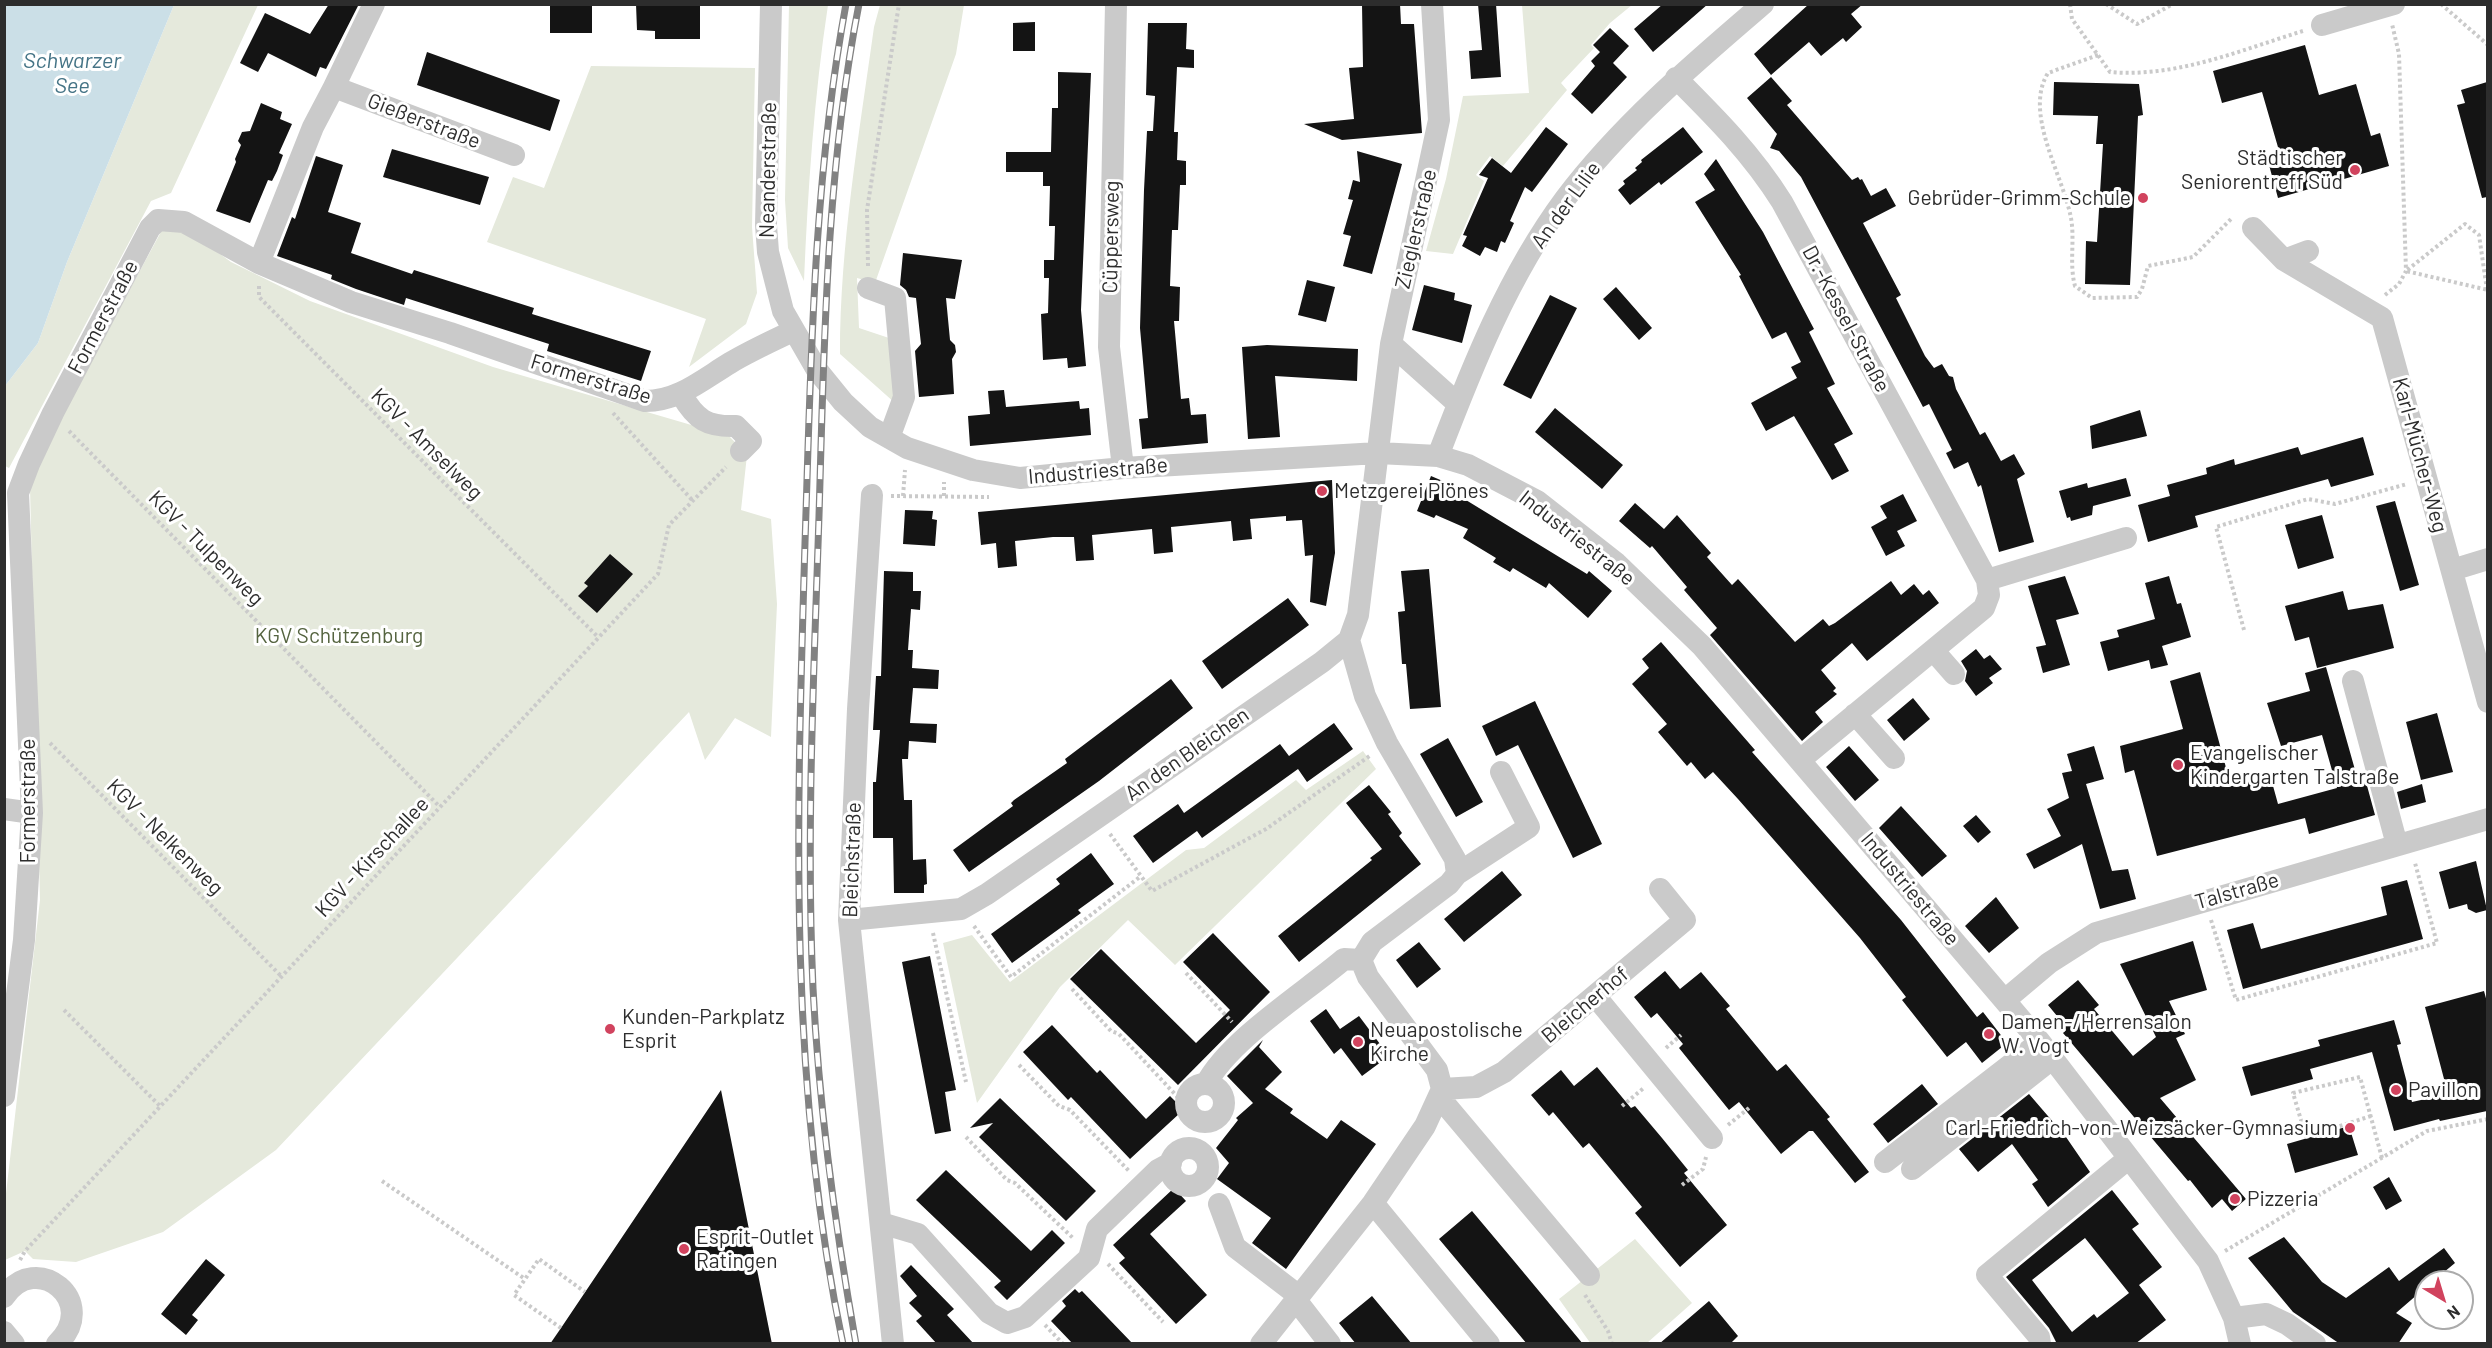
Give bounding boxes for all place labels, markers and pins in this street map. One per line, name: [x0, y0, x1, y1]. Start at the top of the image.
place label: Städtischer Seniorentreff Süd: [2181, 145, 2343, 195]
marker: Städtischer Seniorentreff Süd: [2348, 163, 2362, 177]
place label: Gebrüder-Grimm-Schule: [1908, 185, 2131, 211]
marker: Gebrüder-Grimm-Schule: [2136, 191, 2150, 205]
place label: Metzgerei Plönes: [1334, 478, 1489, 504]
marker: Metzgerei Plönes: [1315, 484, 1329, 498]
place label: Evangelischer Kindergarten Talstraße: [2190, 740, 2399, 790]
marker: Evangelischer Kindergarten Talstraße: [2171, 758, 2185, 772]
place label: Kunden-Parkplatz Esprit: [622, 1004, 785, 1054]
place label: Damen-/Herrensalon W. Vogt: [2001, 1009, 2192, 1059]
place label: Neuapostolische Kirche: [1370, 1017, 1523, 1067]
marker: Kunden-Parkplatz Esprit: [603, 1022, 617, 1036]
marker: Damen-/Herrensalon W. Vogt: [1982, 1027, 1996, 1041]
marker: Neuapostolische Kirche: [1351, 1035, 1365, 1049]
place label: Pavillon: [2408, 1077, 2479, 1103]
marker: Pavillon: [2389, 1083, 2403, 1097]
place label: Carl-Friedrich-von-Weizsäcker-Gymnasium: [1945, 1115, 2338, 1141]
marker: Carl-Friedrich-von-Weizsäcker-Gymnasium: [2343, 1121, 2357, 1135]
place label: Pizzeria: [2247, 1186, 2318, 1212]
marker: Pizzeria: [2228, 1192, 2242, 1206]
place label: Esprit-Outlet Ratingen: [696, 1224, 814, 1274]
marker: Esprit-Outlet Ratingen: [677, 1242, 691, 1256]

